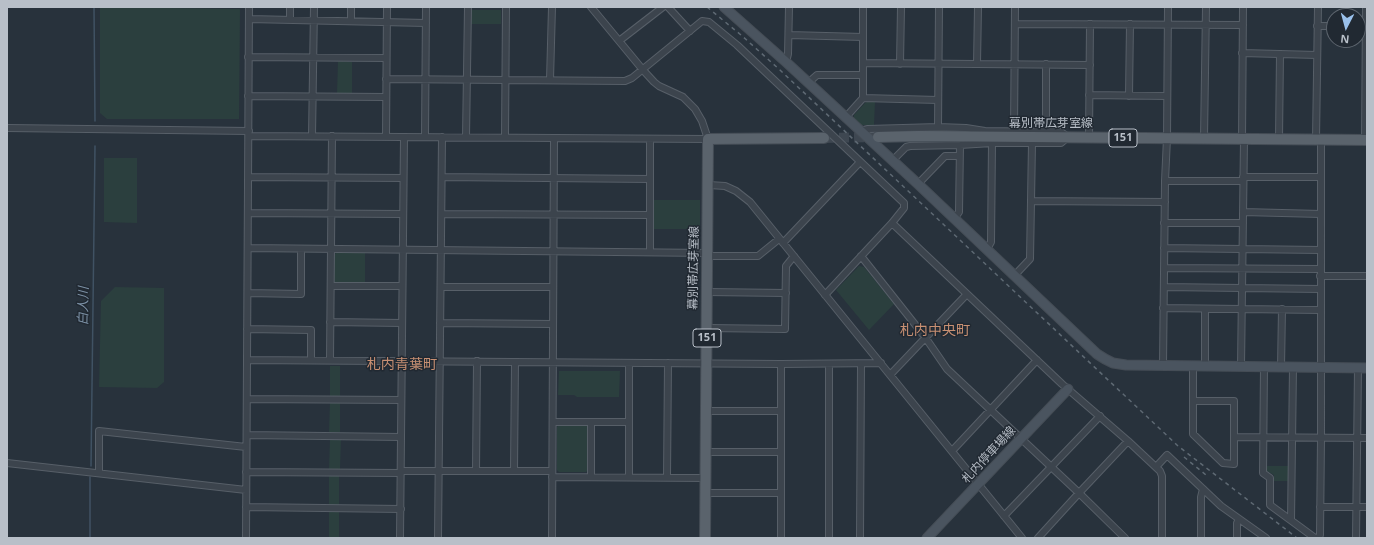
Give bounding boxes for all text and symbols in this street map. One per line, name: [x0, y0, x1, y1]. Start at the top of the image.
north arrow: [1326, 8, 1366, 48]
text: N: [1340, 32, 1350, 47]
street label: 幕別帯広芽室線: [1009, 117, 1093, 131]
road number: 151: [1109, 129, 1137, 147]
street label: 幕別帯広芽室線: [686, 226, 702, 310]
water label: 白人川: [76, 286, 92, 326]
district label: 札内中央町: [900, 323, 970, 339]
road number: 151: [693, 329, 721, 347]
district label: 札内青葉町: [367, 357, 437, 373]
street label: 札内停車場線: [959, 424, 1019, 486]

